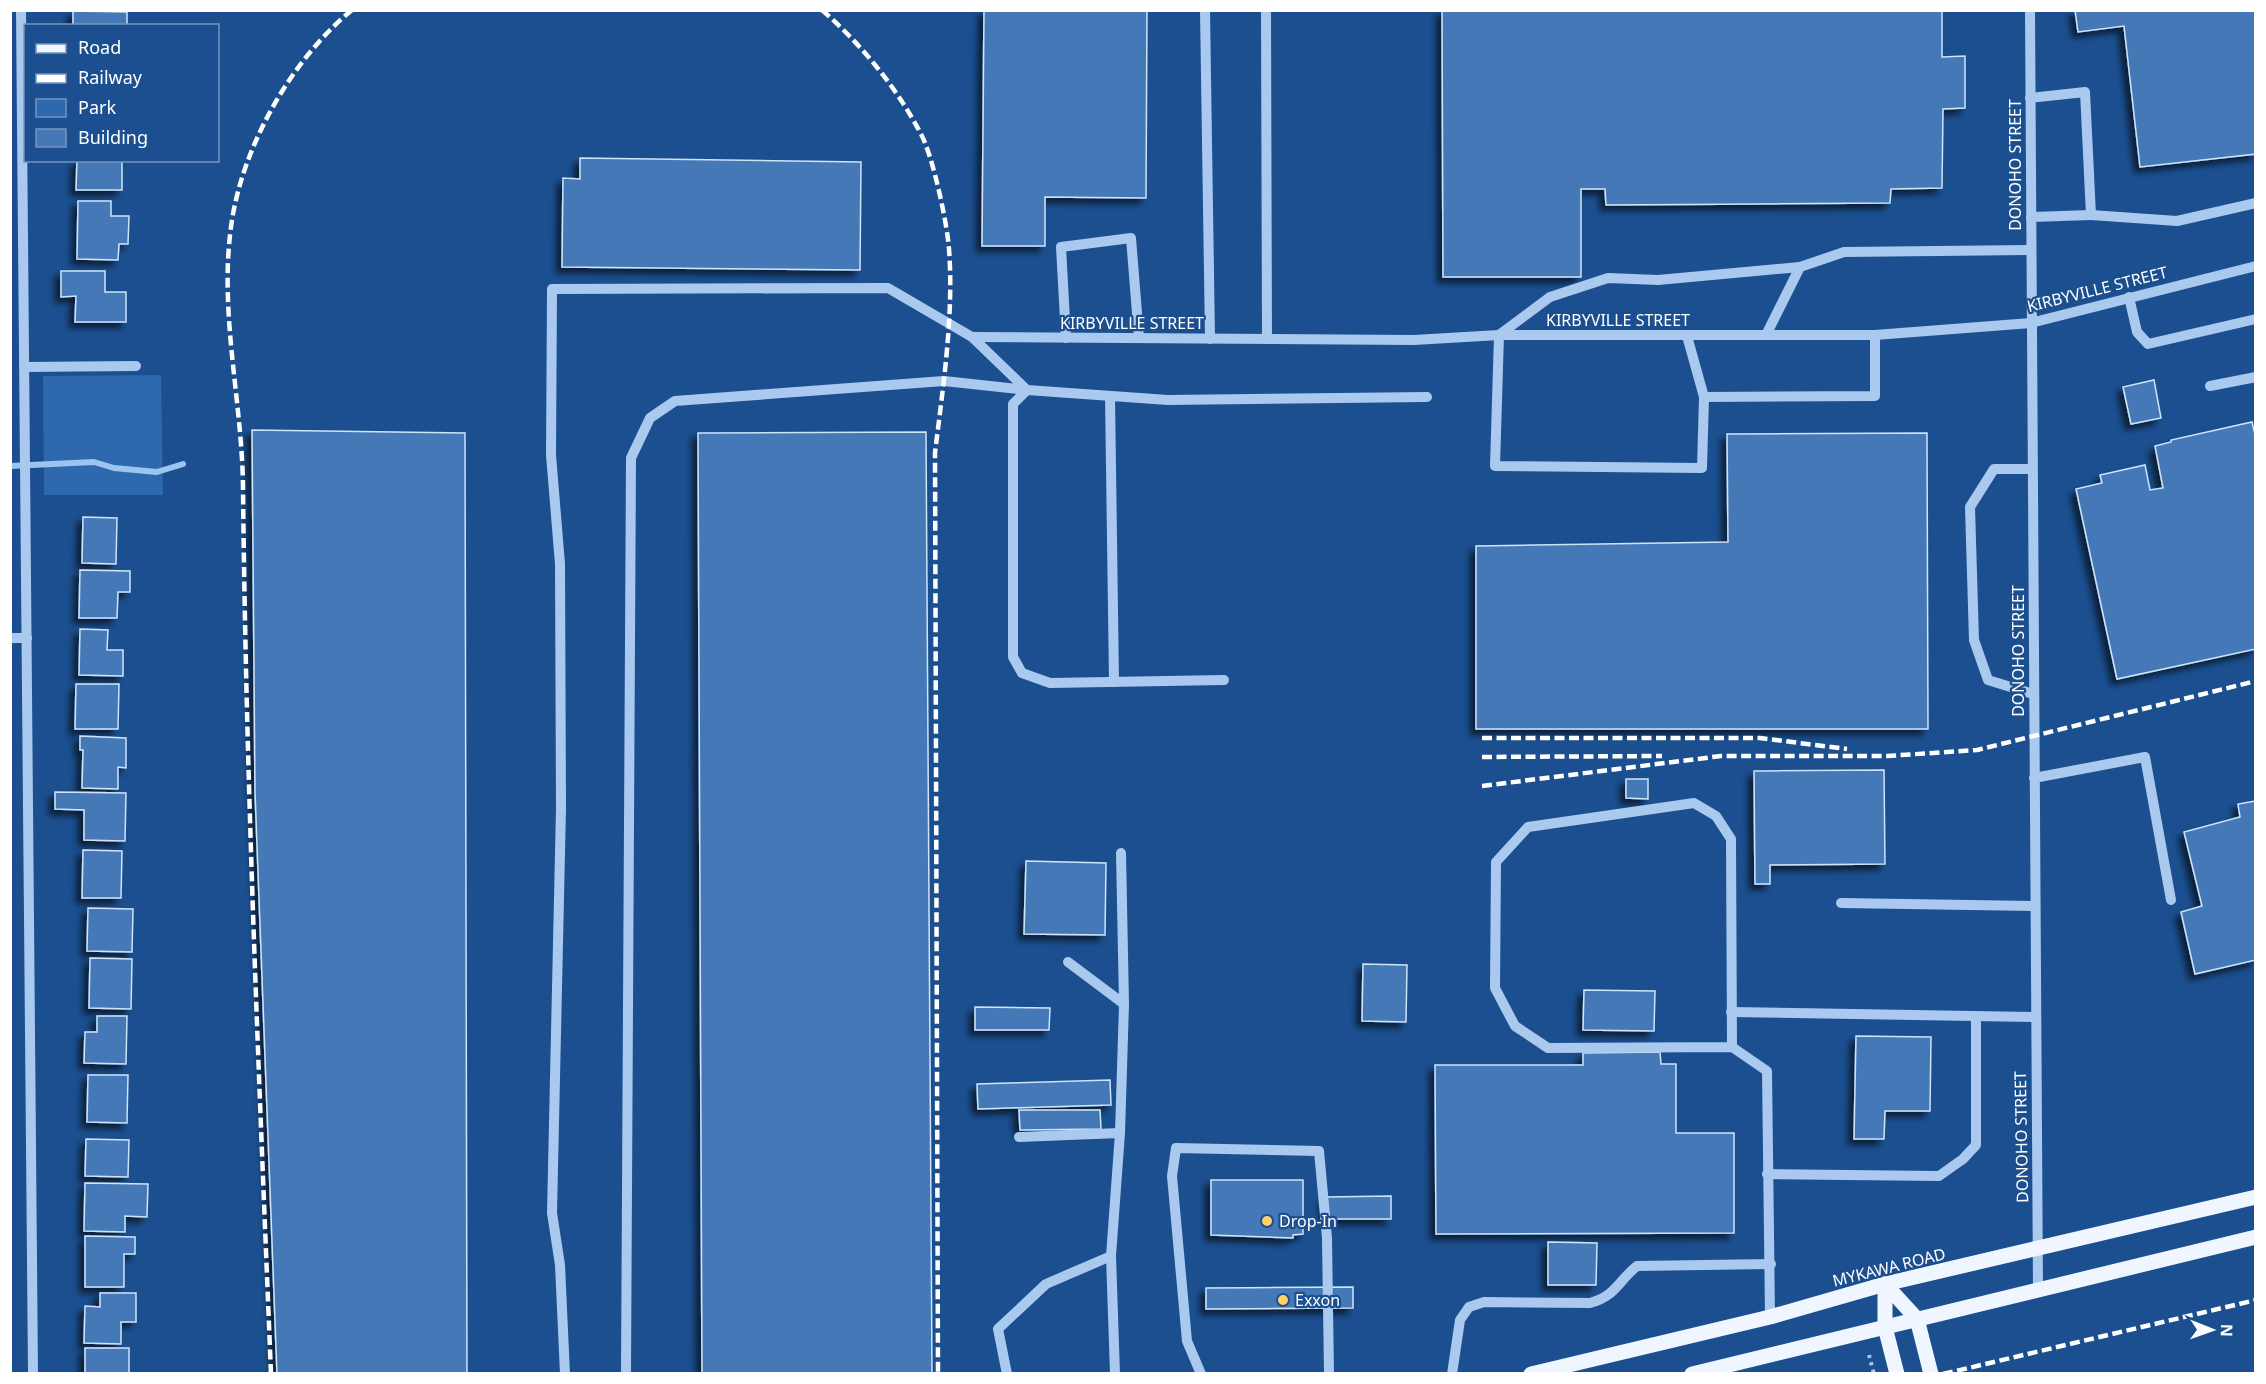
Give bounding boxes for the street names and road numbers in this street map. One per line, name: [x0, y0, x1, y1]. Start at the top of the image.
street label: DONOHO STREET: [2004, 99, 2026, 231]
street label: KIRBYVILLE STREET: [2025, 261, 2170, 317]
street label: KIRBYVILLE STREET: [1546, 309, 1690, 331]
street label: KIRBYVILLE STREET: [1060, 312, 1204, 334]
street label: DONOHO STREET: [2007, 585, 2029, 717]
street label: DONOHO STREET: [2009, 1071, 2033, 1203]
street label: MYKAWA ROAD: [1830, 1242, 1948, 1292]

